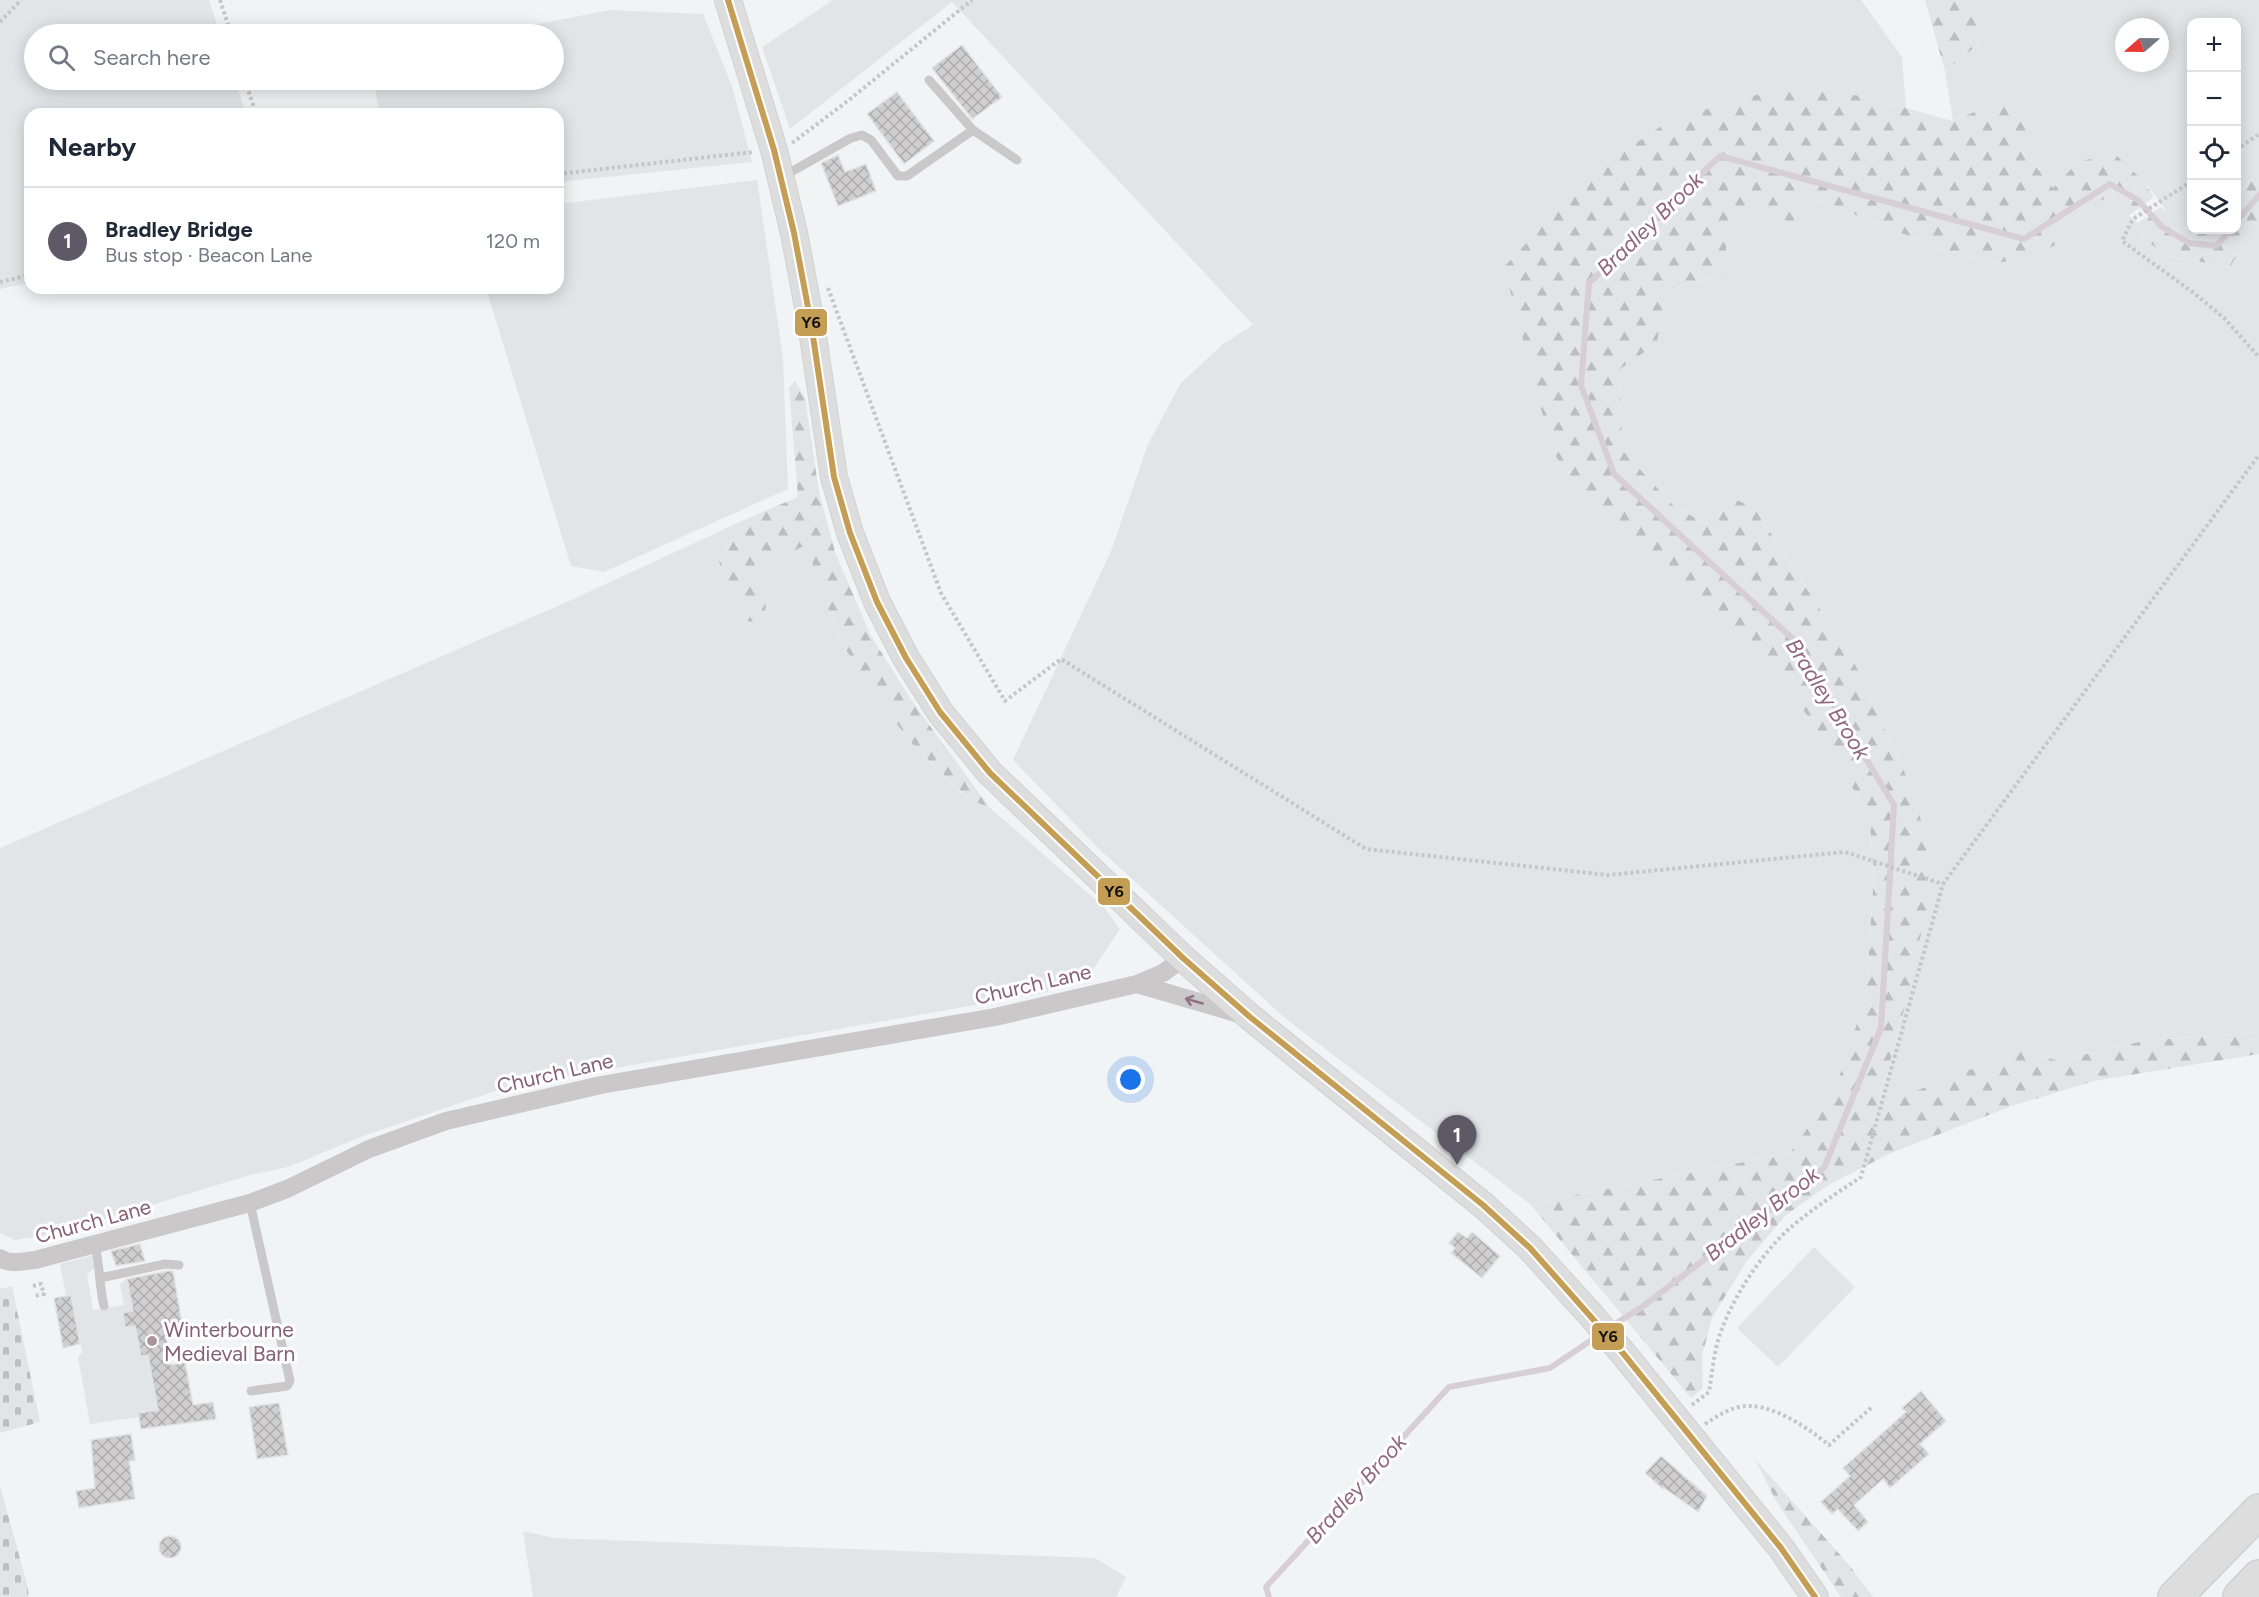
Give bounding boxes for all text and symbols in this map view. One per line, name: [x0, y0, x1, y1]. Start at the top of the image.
north arrow: [2115, 18, 2169, 72]
map controls: [2187, 18, 2241, 234]
button: +: [2187, 18, 2241, 72]
search box: [24, 24, 564, 90]
icon: search: [45, 41, 78, 74]
text: Search here: [93, 44, 211, 71]
button: −: [2187, 72, 2241, 126]
button: locate: [2187, 126, 2241, 180]
text: Nearby: [48, 131, 136, 163]
water label: Bradley Brook: [1591, 166, 1710, 282]
button: layers: [2187, 180, 2241, 234]
text: Bradley Bridge: [105, 216, 253, 243]
text: 1: [63, 229, 72, 253]
text: 120 m: [486, 229, 540, 253]
text: Bus stop · Beacon Lane: [105, 243, 312, 267]
line badge: Y6: [794, 308, 828, 337]
text: Y6: [801, 313, 821, 332]
water label: Bradley Brook: [1780, 633, 1877, 766]
line badge: Y6: [1097, 877, 1131, 906]
text: Y6: [1104, 882, 1124, 901]
street label: Church Lane: [972, 958, 1094, 1010]
one-way arrow: [1185, 995, 1204, 1006]
street label: Church Lane: [494, 1047, 616, 1099]
your location: [1116, 1065, 1145, 1094]
pin: 1: [1438, 1116, 1476, 1165]
water label: Bradley Brook: [1699, 1160, 1826, 1267]
street label: Church Lane: [32, 1194, 154, 1248]
place label: Winterbourne Medieval Barn: [164, 1317, 295, 1366]
line badge: Y6: [1591, 1322, 1625, 1351]
text: Y6: [1598, 1327, 1618, 1346]
marker: Winterbourne Medieval Barn: [145, 1334, 159, 1348]
water label: Bradley Brook: [1300, 1428, 1413, 1549]

